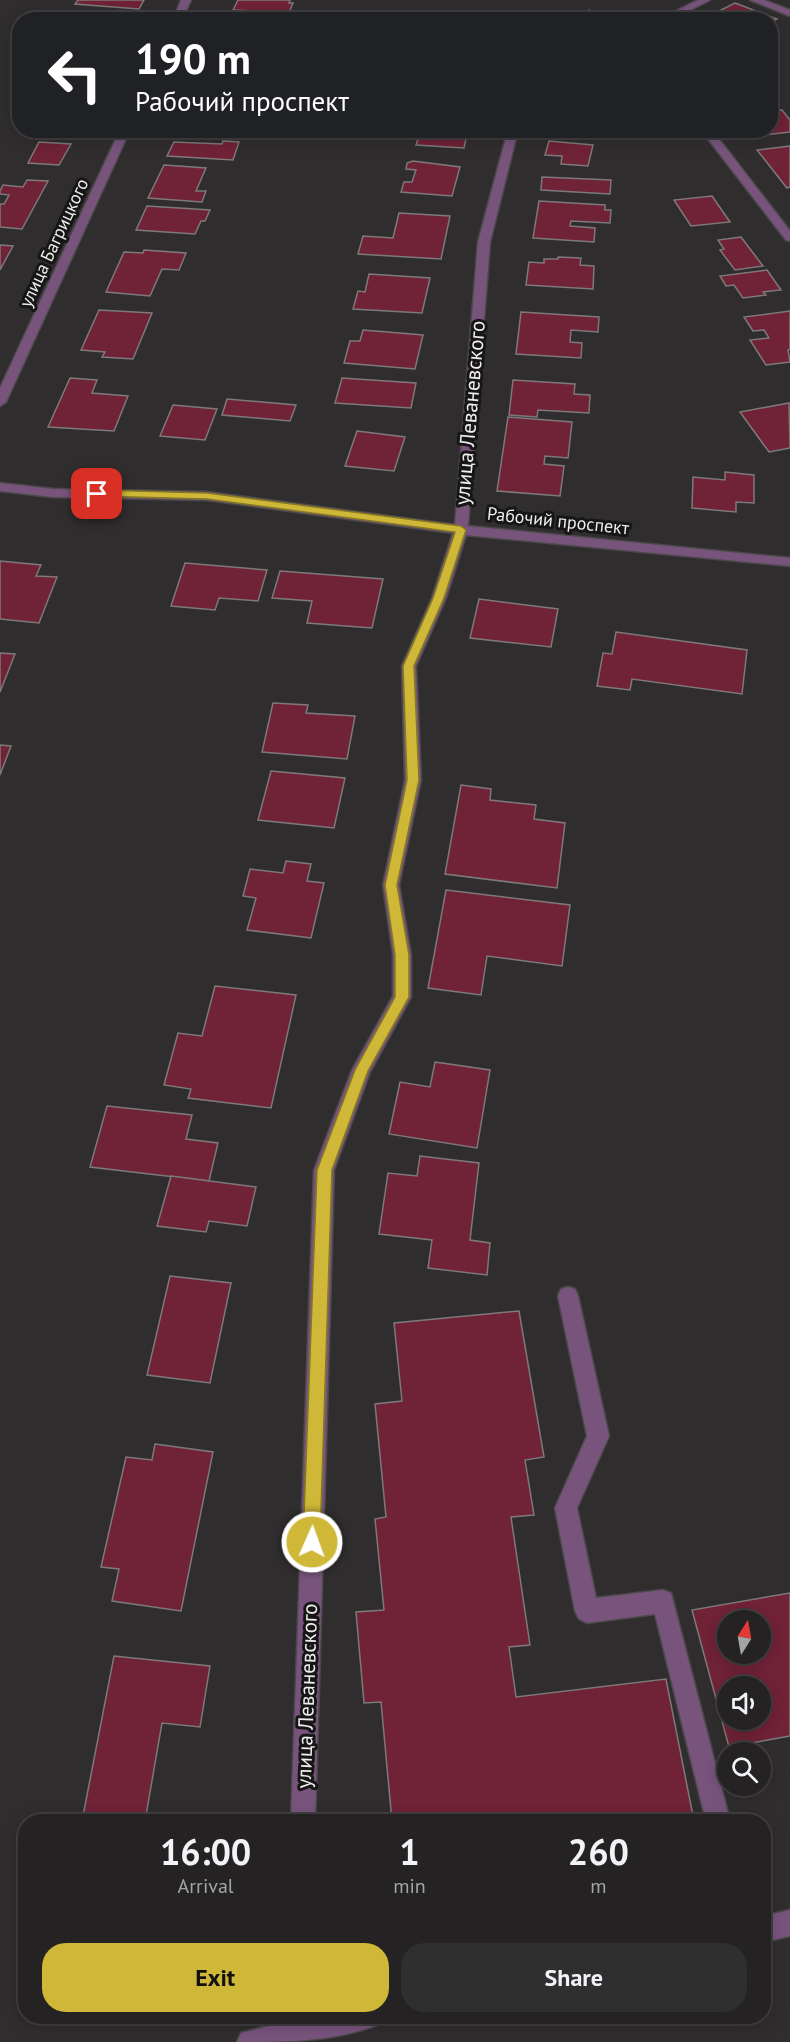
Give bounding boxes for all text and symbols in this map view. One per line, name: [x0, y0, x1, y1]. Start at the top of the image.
text: 190 m: [135, 31, 251, 86]
icon: left: [36, 36, 114, 114]
text: Рабочий проспект: [135, 84, 349, 118]
street label: улица Багрицкого: [14, 175, 93, 311]
street label: улица Леваневского: [448, 320, 491, 506]
pin: [71, 468, 122, 519]
icon: arrive: [80, 477, 113, 510]
street label: Рабочий проспект: [486, 502, 631, 539]
position arrow: [280, 1510, 344, 1574]
street label: улица Леваневского: [290, 1603, 323, 1789]
north arrow: [717, 1610, 771, 1664]
map controls: [717, 1610, 771, 1796]
button: sound: [717, 1676, 771, 1730]
button: search: [717, 1742, 771, 1796]
text: 16:00: [160, 1828, 251, 1875]
text: 1: [399, 1828, 420, 1875]
text: 260: [568, 1828, 629, 1875]
text: Arrival: [178, 1873, 234, 1899]
text: min: [393, 1873, 426, 1899]
text: m: [590, 1873, 607, 1899]
button: Exit: [42, 1943, 389, 2012]
button: Share: [401, 1943, 747, 2012]

